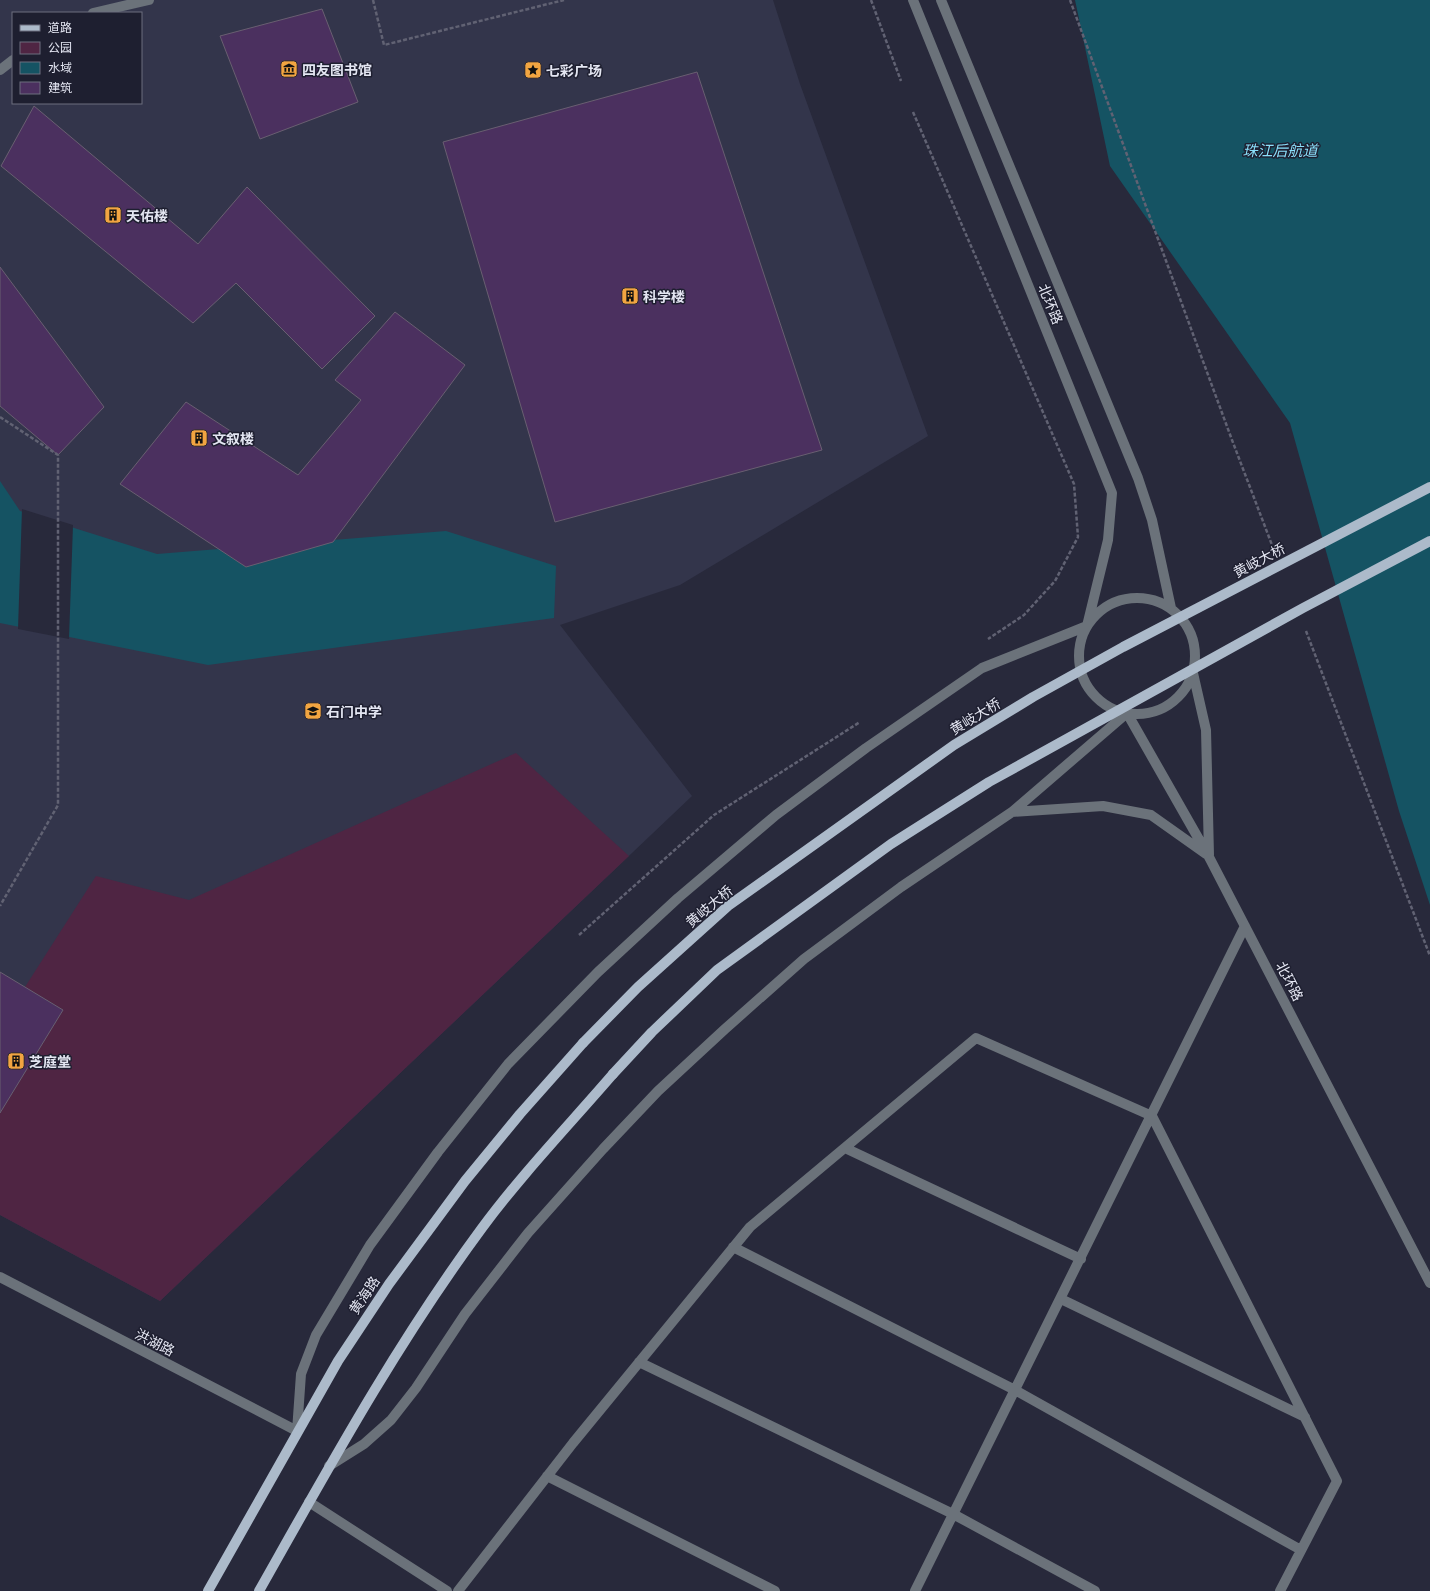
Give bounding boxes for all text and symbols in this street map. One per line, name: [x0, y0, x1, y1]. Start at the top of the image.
legend: [12, 12, 142, 104]
text: 道路: [48, 20, 72, 34]
text: 公园: [48, 40, 72, 54]
museum icon: 四友图书馆: [279, 59, 299, 79]
text: 水域: [48, 60, 72, 74]
place icon: 七彩广场: [523, 60, 543, 80]
place label: 四友图书馆: [302, 61, 372, 78]
place label: 七彩广场: [546, 62, 602, 79]
text: 建筑: [48, 80, 72, 94]
water label: 珠江后航道: [1242, 141, 1319, 159]
building icon: 天佑楼: [103, 205, 123, 225]
place label: 天佑楼: [126, 207, 168, 224]
street label: 北环路: [1035, 281, 1067, 327]
building icon: 科学楼: [620, 286, 640, 306]
place label: 科学楼: [643, 288, 685, 305]
building icon: 文叙楼: [189, 428, 209, 448]
place label: 文叙楼: [212, 430, 254, 447]
street label: 黄岐大桥: [1230, 539, 1288, 581]
street label: 黄岐大桥: [947, 694, 1003, 738]
school or university icon: 石门中学: [303, 701, 323, 721]
place label: 石门中学: [326, 703, 382, 720]
street label: 黄岐大桥: [682, 881, 736, 931]
street label: 北环路: [1273, 958, 1307, 1004]
building icon: 芝庭堂: [6, 1051, 26, 1071]
place label: 芝庭堂: [29, 1053, 71, 1070]
street label: 黄海路: [345, 1273, 383, 1317]
street label: 洪湖路: [132, 1325, 178, 1359]

